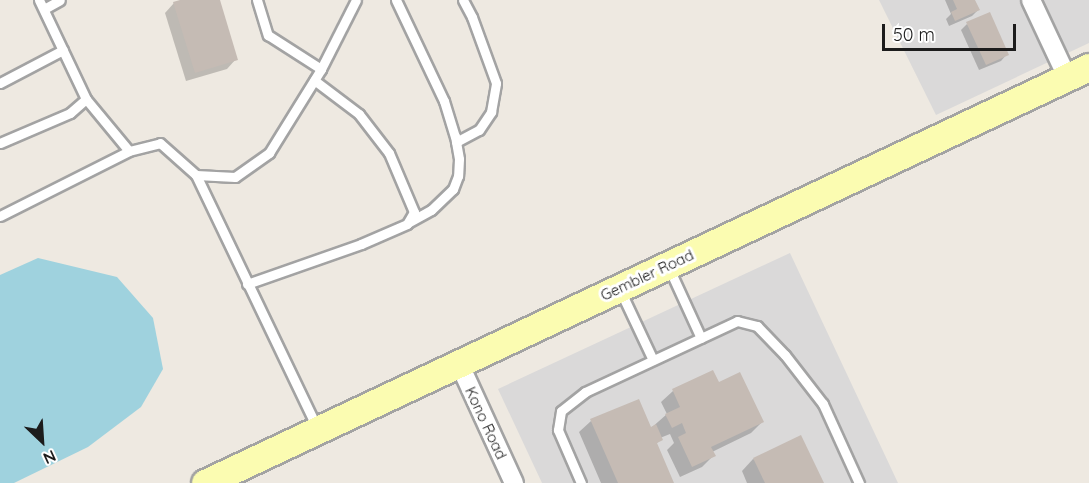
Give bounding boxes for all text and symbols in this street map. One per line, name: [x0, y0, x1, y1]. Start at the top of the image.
scale bar: [885, 12, 1018, 50]
text: 50 m: [893, 23, 935, 46]
street label: Gembler Road: [598, 246, 696, 304]
street label: Kono Road: [461, 384, 511, 462]
north arrow: [12, 411, 72, 471]
text: N: [40, 446, 59, 469]

